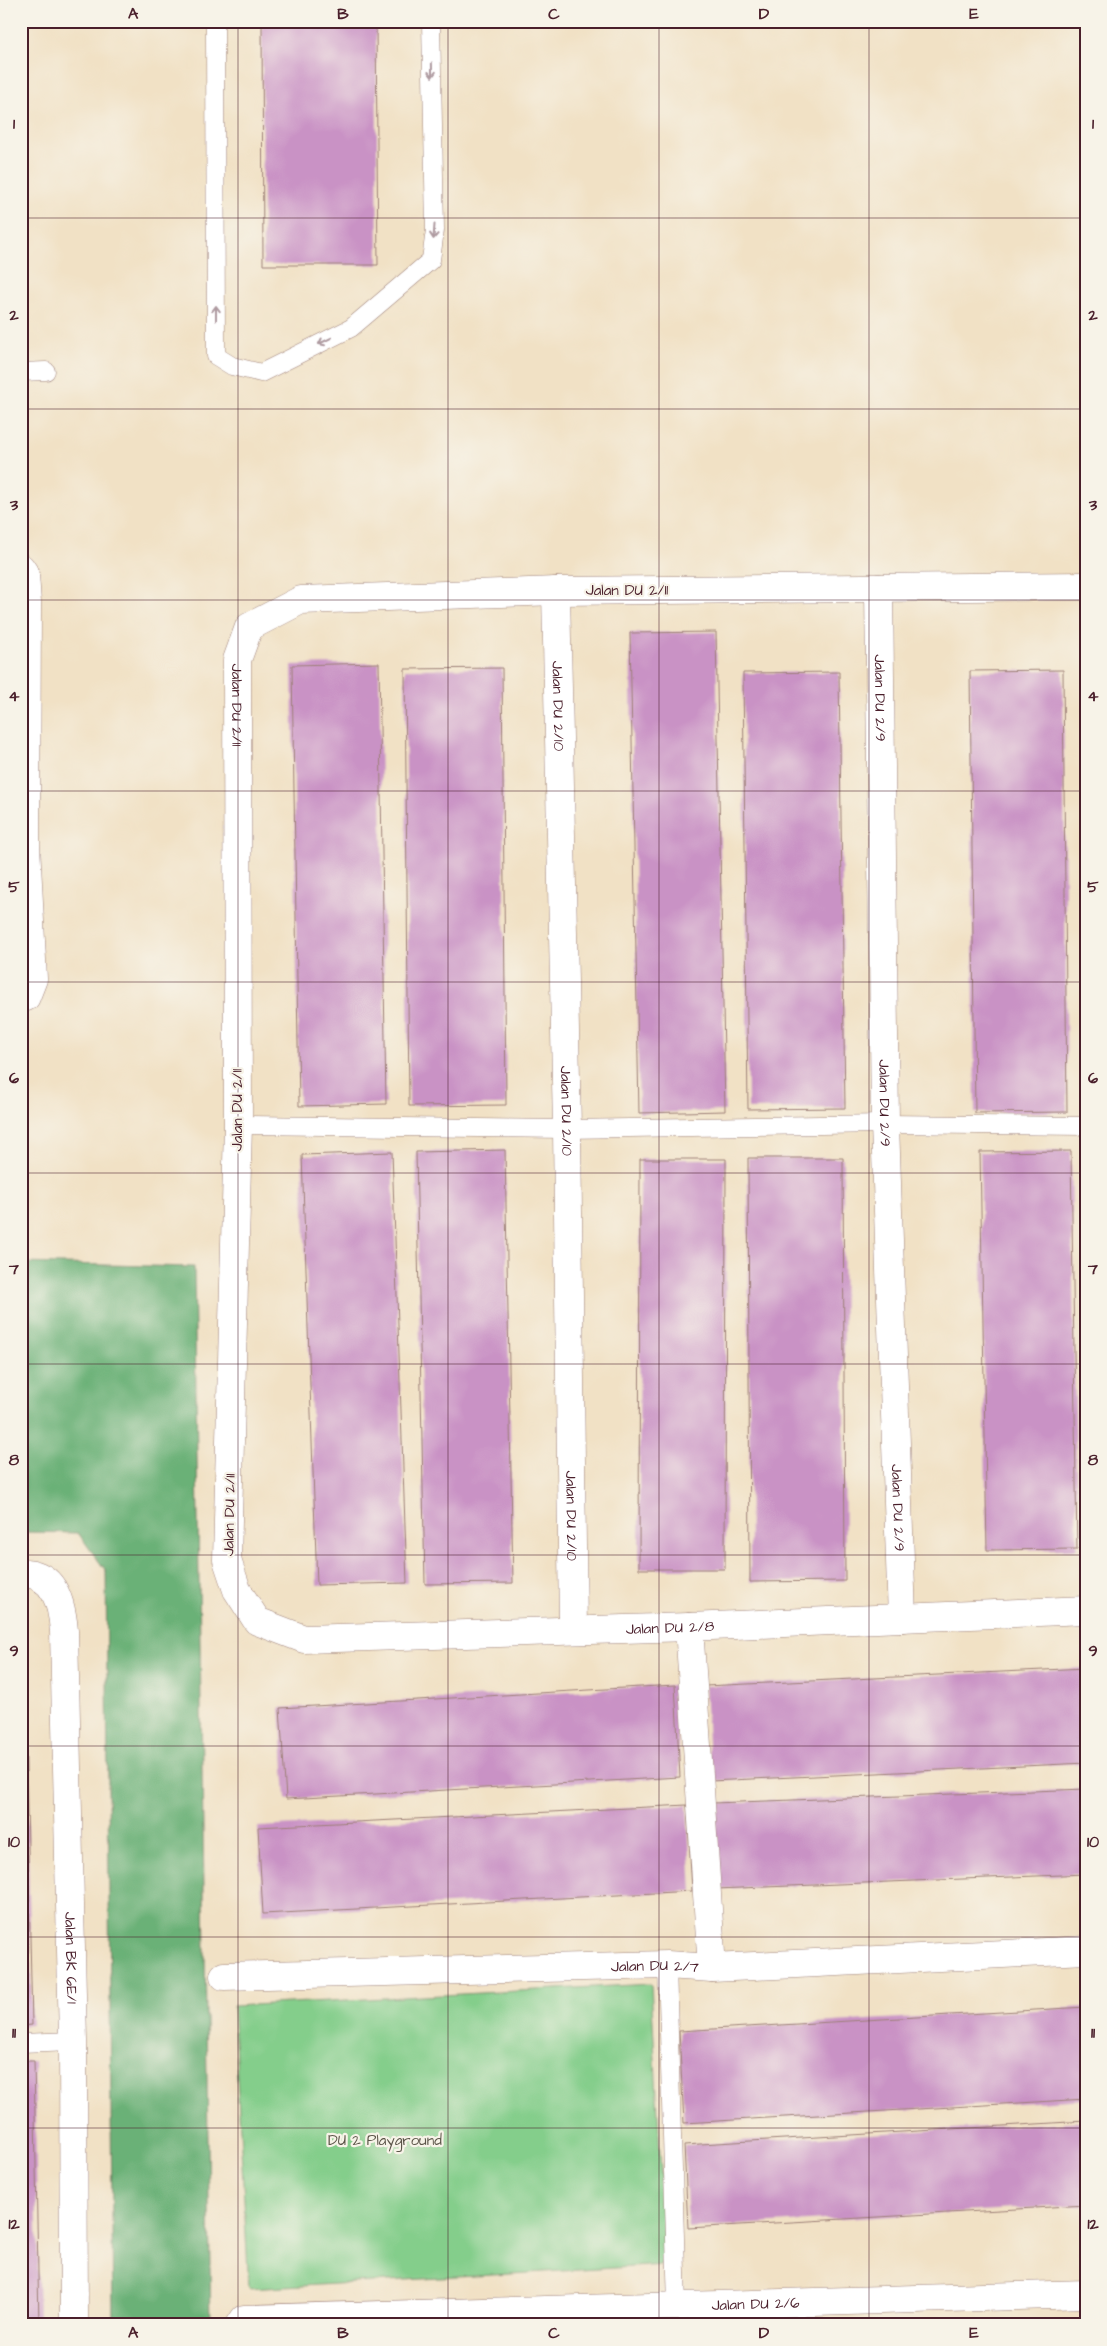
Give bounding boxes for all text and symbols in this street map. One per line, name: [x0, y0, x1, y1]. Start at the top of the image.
text: A: [128, 3, 139, 25]
text: B: [337, 3, 349, 25]
text: C: [548, 3, 560, 25]
text: D: [759, 3, 770, 25]
text: E: [969, 3, 979, 25]
one-way arrow: [427, 62, 437, 78]
text: 1: [13, 113, 16, 135]
text: 1: [1092, 113, 1095, 135]
one-way arrow: [430, 224, 439, 240]
text: 2: [8, 304, 19, 326]
text: 2: [1087, 304, 1098, 326]
one-way arrow: [211, 305, 221, 322]
one-way arrow: [318, 337, 333, 346]
text: 3: [9, 494, 19, 516]
text: 3: [1088, 494, 1098, 516]
street label: Jalan DU 2/11: [586, 580, 668, 601]
street label: Jalan DU 2/9: [869, 654, 891, 742]
street label: Jalan DU 2/10: [546, 661, 569, 752]
street label: Jalan DU 2/11: [226, 664, 247, 746]
text: 4: [9, 685, 20, 707]
text: 4: [1088, 685, 1099, 707]
text: 5: [8, 876, 20, 898]
text: 5: [1087, 876, 1099, 898]
street label: Jalan DU 2/9: [873, 1059, 896, 1147]
street label: Jalan DU 2/10: [555, 1066, 577, 1157]
text: 6: [9, 1067, 19, 1089]
text: 6: [1088, 1067, 1098, 1089]
street label: Jalan DU 2/11: [227, 1069, 248, 1151]
text: 7: [8, 1258, 19, 1280]
text: 7: [1087, 1258, 1098, 1280]
text: 8: [9, 1449, 20, 1471]
text: 8: [1088, 1449, 1099, 1471]
street label: Jalan DU 2/9: [886, 1464, 910, 1552]
street label: Jalan DU 2/10: [560, 1471, 582, 1562]
street label: Jalan DU 2/11: [218, 1474, 241, 1556]
street label: Jalan DU 2/8: [625, 1616, 715, 1640]
text: 9: [9, 1640, 19, 1662]
text: 9: [1088, 1640, 1098, 1662]
text: 10: [8, 1831, 20, 1853]
text: 10: [1087, 1831, 1099, 1853]
street label: Jalan BK 6E/1: [59, 1912, 82, 2004]
street label: Jalan DU 2/7: [611, 1955, 699, 1978]
text: 11: [12, 2022, 17, 2044]
text: 11: [1091, 2022, 1096, 2044]
park label: DU 2 Playground: [328, 2130, 442, 2152]
text: 12: [8, 2213, 20, 2235]
text: 12: [1087, 2213, 1099, 2235]
street label: Jalan DU 2/6: [711, 2292, 801, 2316]
text: A: [128, 2322, 139, 2344]
text: B: [337, 2322, 349, 2344]
text: C: [548, 2322, 560, 2344]
text: D: [759, 2322, 770, 2344]
text: E: [969, 2322, 979, 2344]

